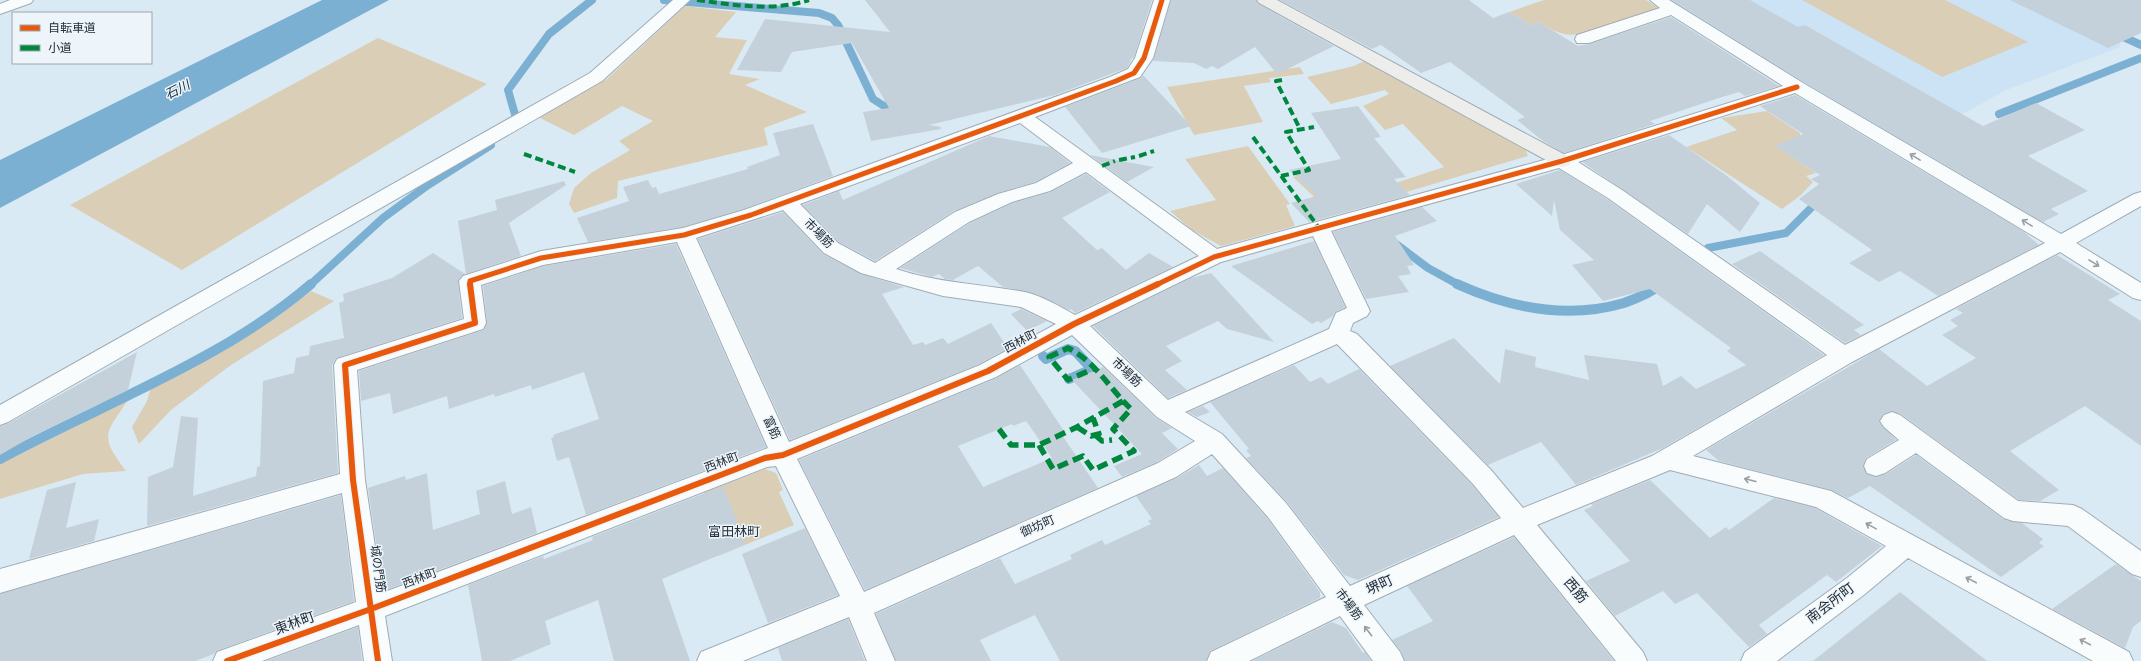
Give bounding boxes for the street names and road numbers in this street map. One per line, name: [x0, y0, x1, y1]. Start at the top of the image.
street label: 市場筋: [800, 216, 836, 252]
street label: 西林町: [1001, 326, 1041, 358]
street label: 市場筋: [1107, 355, 1145, 391]
street label: 富筋: [759, 414, 783, 442]
street label: 西林町: [702, 449, 742, 477]
street label: 御坊町: [1018, 512, 1058, 542]
street label: 城の門筋: [366, 544, 388, 594]
street label: 西林町: [400, 565, 440, 593]
street label: 堺町: [1364, 572, 1396, 600]
street label: 西筋: [1559, 574, 1591, 607]
street label: 南会所町: [1804, 580, 1858, 628]
street label: 市場筋: [1331, 586, 1365, 624]
street label: 東林町: [272, 609, 318, 639]

